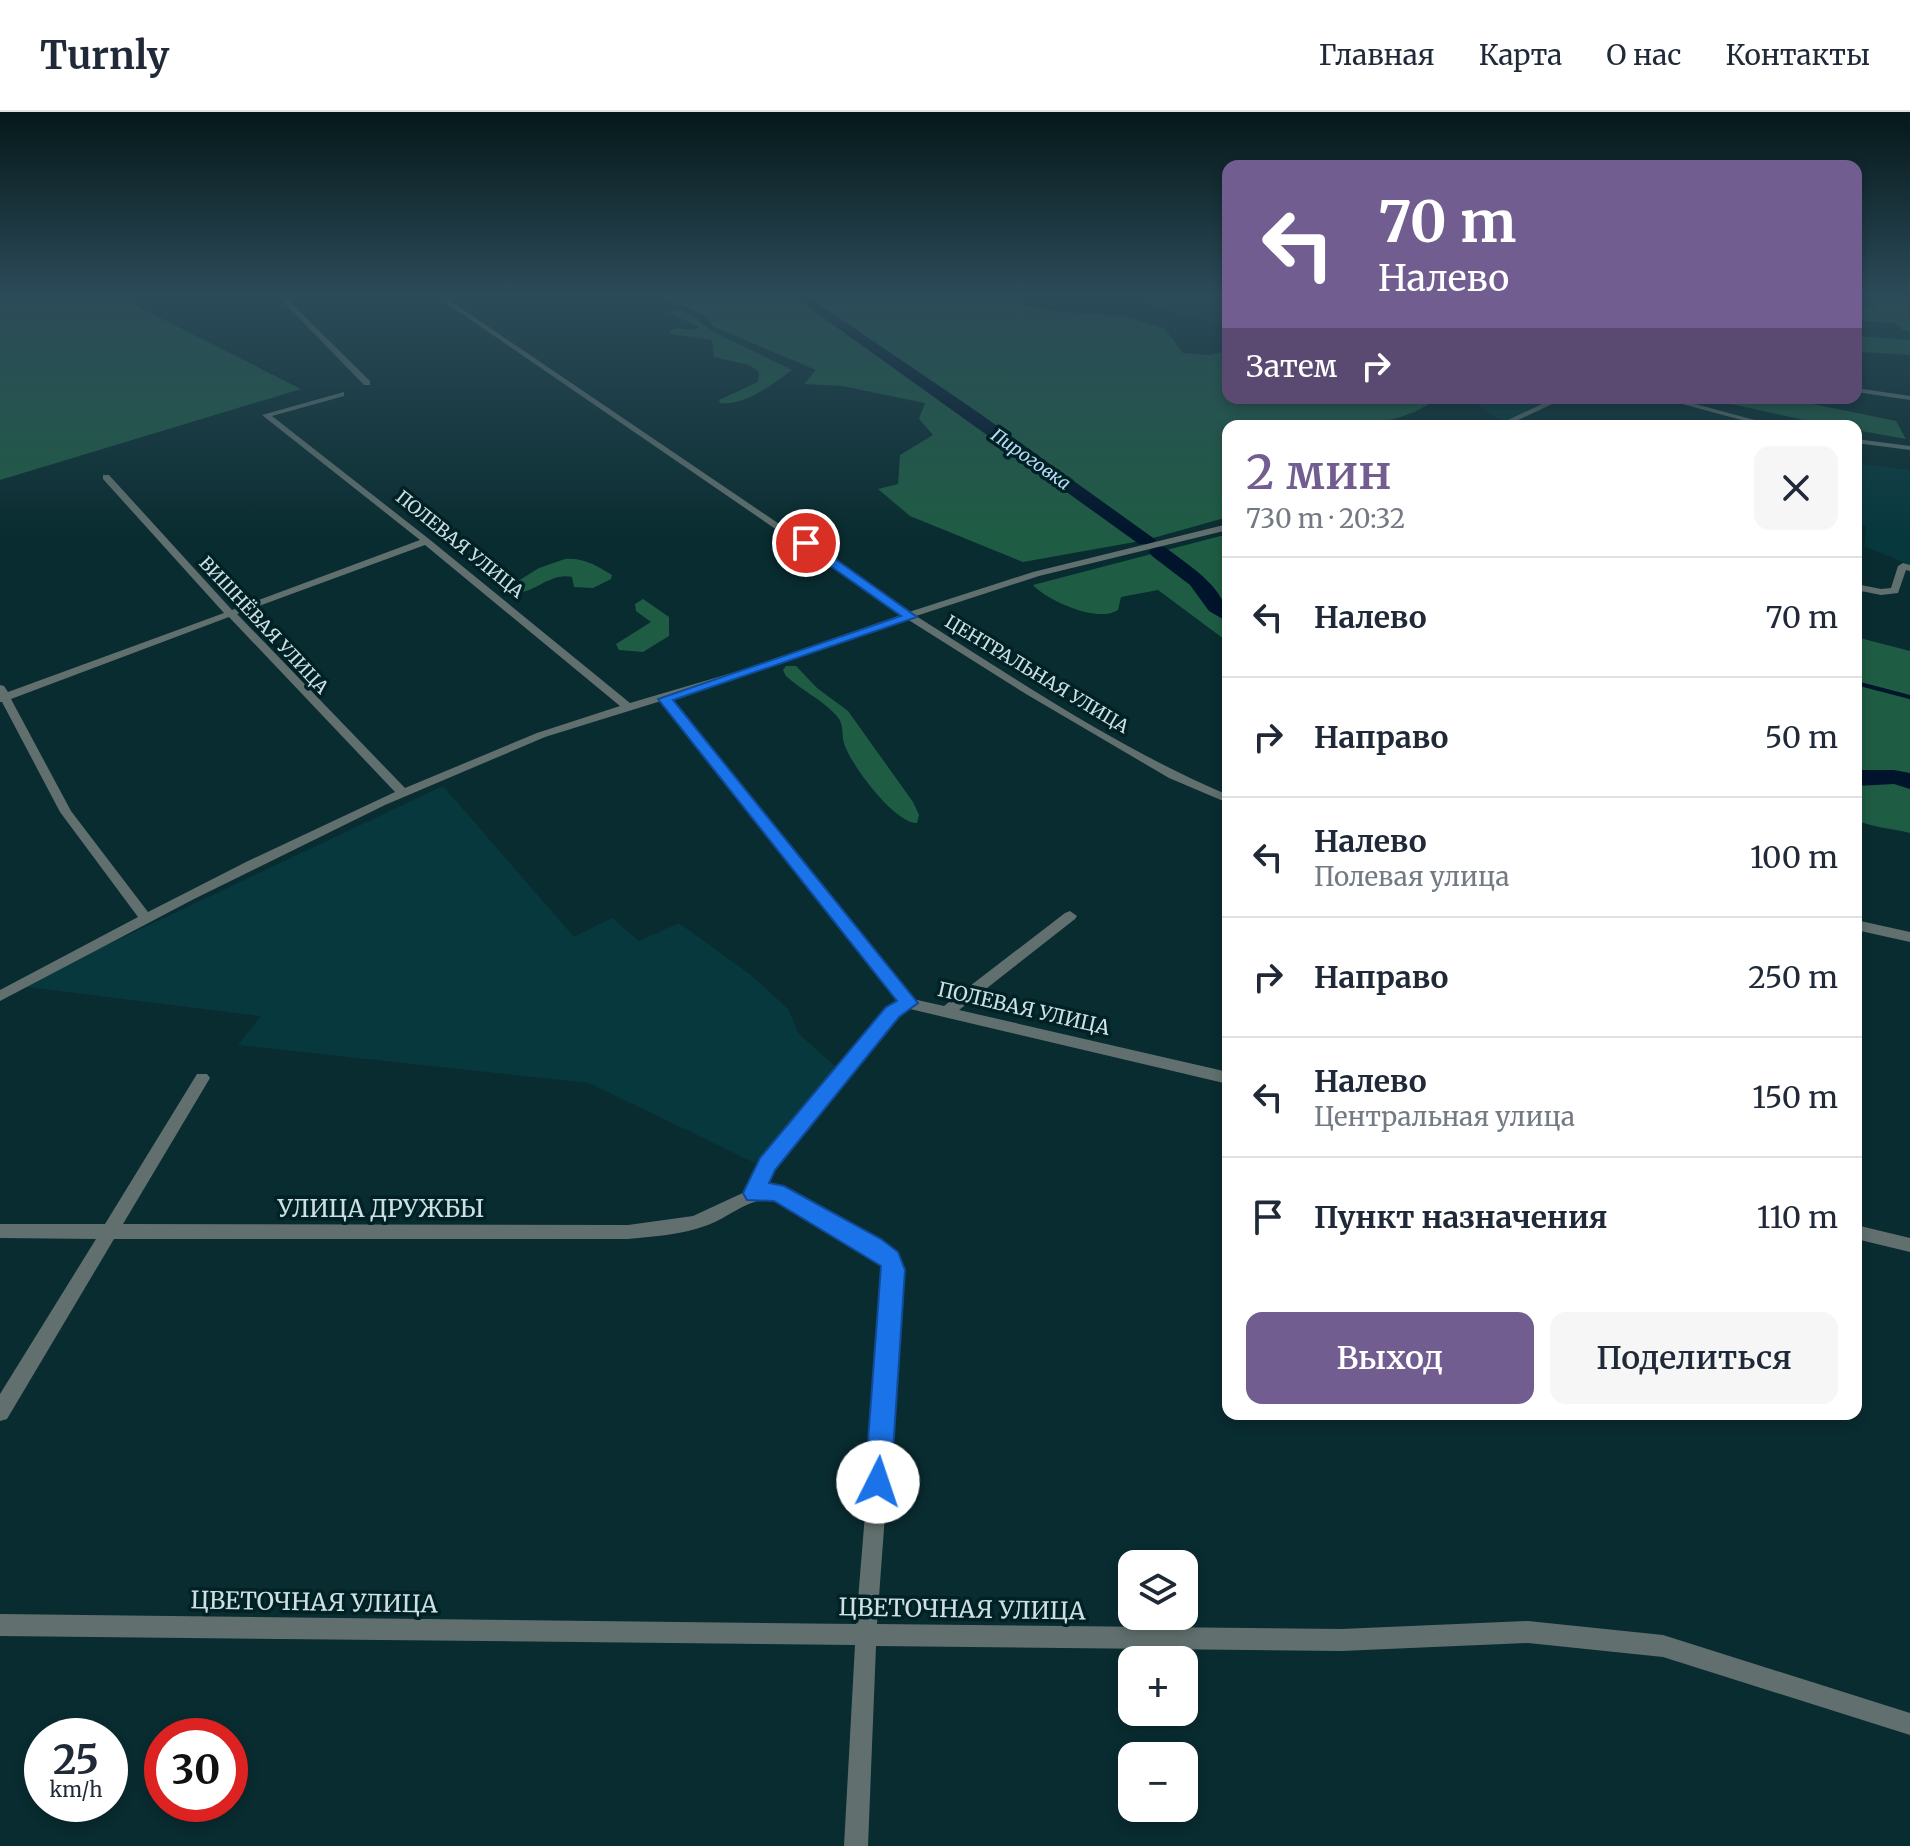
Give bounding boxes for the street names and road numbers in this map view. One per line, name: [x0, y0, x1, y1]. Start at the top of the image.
street label: ПОЛЕВАЯ УЛИЦА: [391, 485, 529, 603]
street label: ВИШНЁВАЯ УЛИЦА: [194, 551, 334, 699]
street label: ЦЕНТРАЛЬНАЯ УЛИЦА: [941, 610, 1133, 738]
street label: ПОЛЕВАЯ УЛИЦА: [935, 976, 1113, 1040]
street label: УЛИЦА ДРУЖБЫ: [277, 1193, 484, 1224]
street label: ЦВЕТОЧНАЯ УЛИЦА: [190, 1584, 439, 1620]
street label: ЦВЕТОЧНАЯ УЛИЦА: [838, 1591, 1087, 1627]

